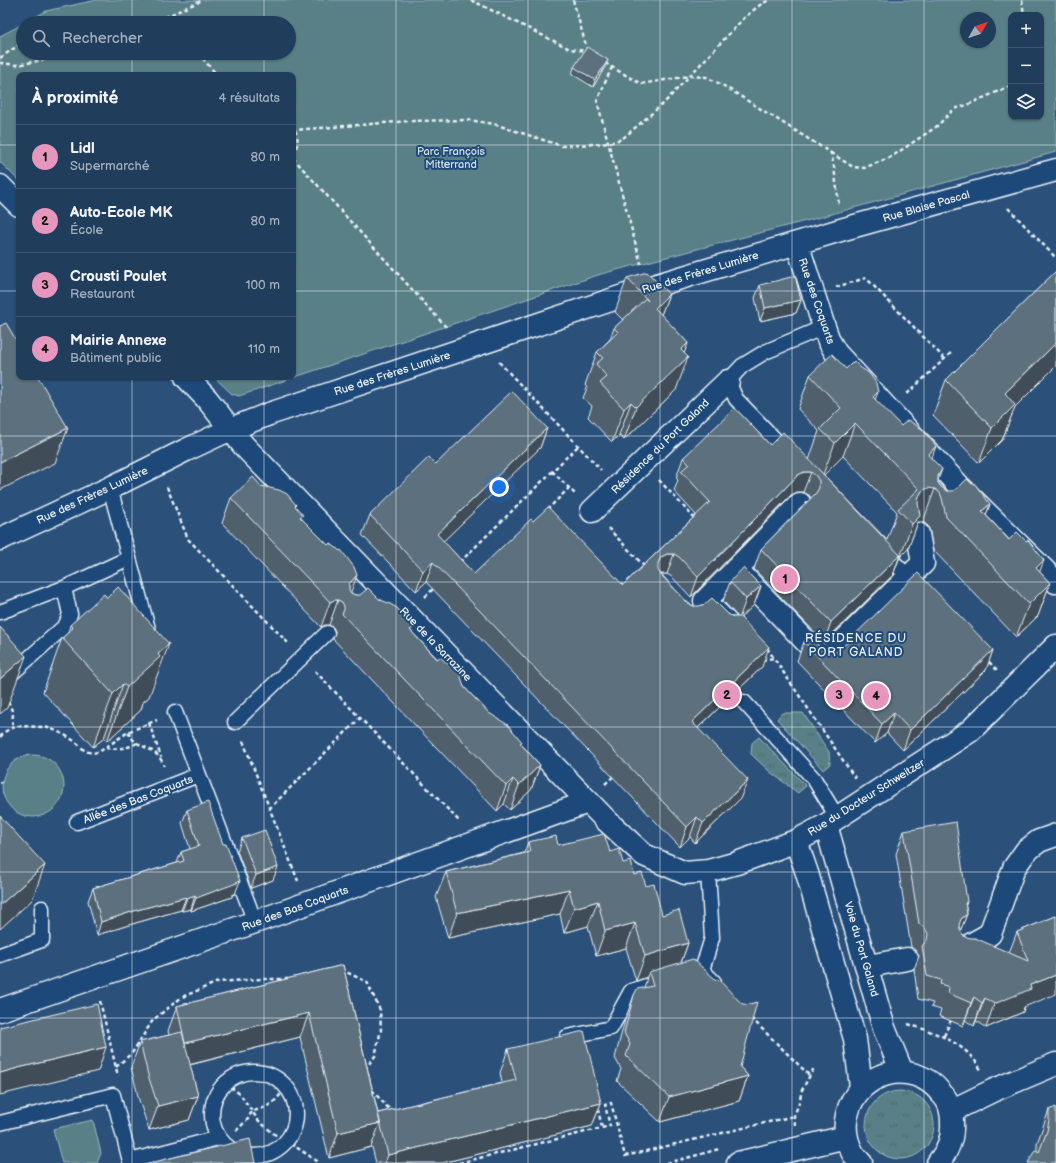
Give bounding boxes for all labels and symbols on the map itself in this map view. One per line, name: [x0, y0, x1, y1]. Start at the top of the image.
north arrow: [960, 12, 996, 48]
park label: Parc François Mitterrand: [417, 145, 486, 171]
street label: Rue Blaise Pascal: [881, 188, 971, 225]
street label: Rue des Frères Lumière: [640, 248, 761, 296]
street label: Rue des Coquarts: [796, 256, 838, 347]
street label: Rue des Frères Lumière: [332, 348, 452, 398]
street label: Résidence du Port Galand: [609, 396, 712, 497]
street label: Rue des Frères Lumière: [34, 464, 150, 527]
your location: [489, 477, 509, 497]
pin: 1: [772, 564, 798, 594]
street label: Rue de la Sarrazine: [397, 605, 475, 684]
district label: RÉSIDENCE DU PORT GALAND: [805, 630, 907, 660]
pin: 2: [714, 680, 740, 710]
pin: 3: [826, 680, 852, 710]
pin: 4: [863, 681, 889, 711]
street label: Rue du Docteur Schweitzer: [806, 756, 928, 839]
street label: Allée des Bas Coquarts: [81, 772, 196, 826]
street label: Rue des Bas Coquarts: [240, 883, 351, 934]
street label: Voie du Port Galand: [842, 900, 881, 998]

